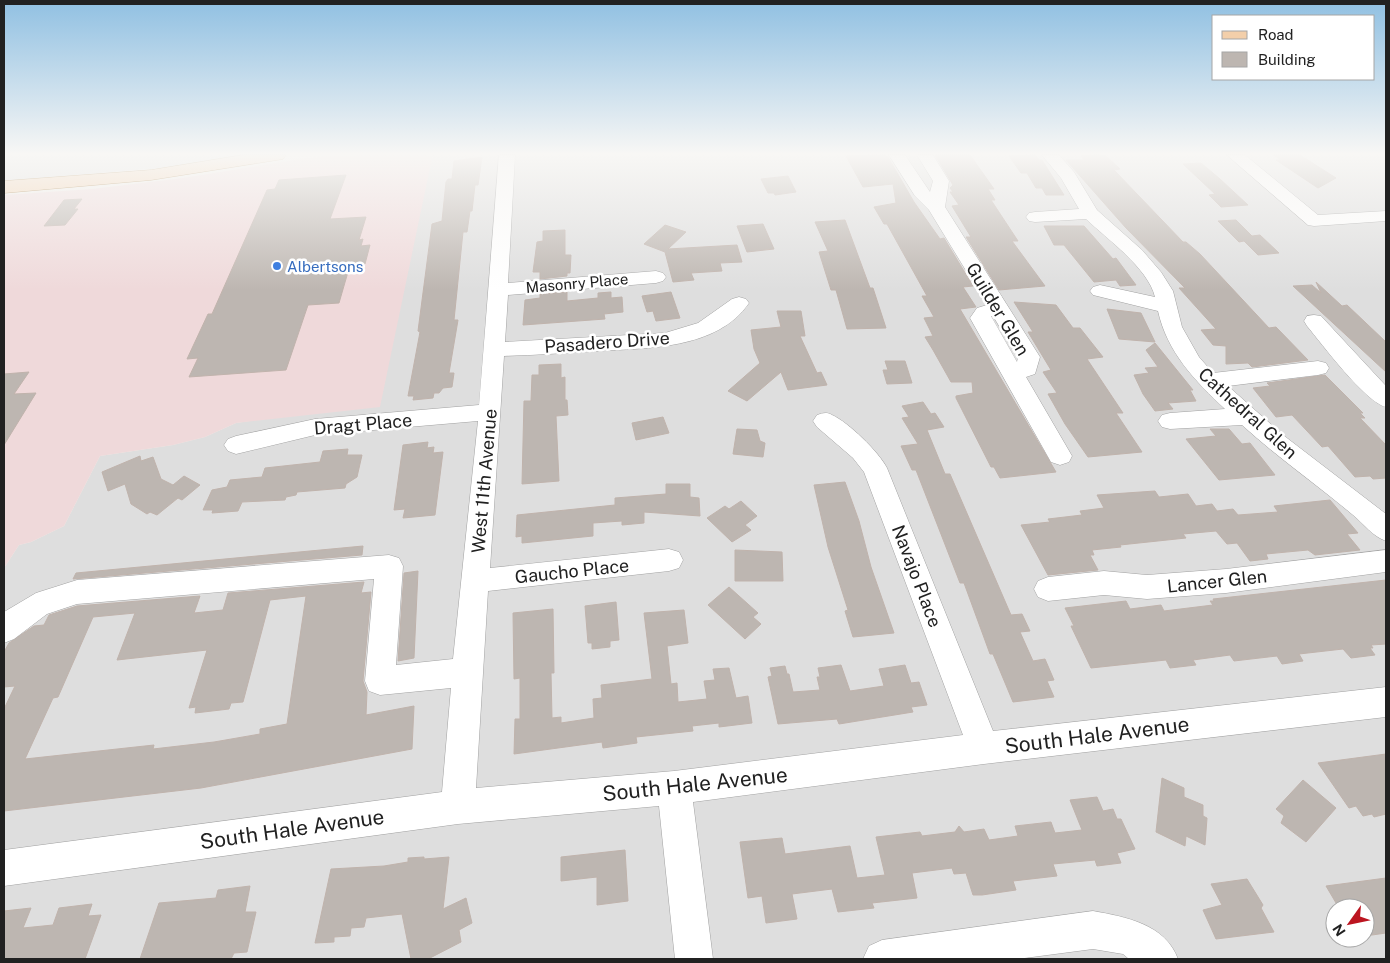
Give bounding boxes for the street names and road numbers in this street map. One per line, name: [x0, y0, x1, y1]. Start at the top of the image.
street label: Guilder Glen: [962, 259, 1034, 359]
street label: Masonry Place: [525, 270, 629, 296]
street label: Pasadero Drive: [544, 327, 670, 357]
street label: Cathedral Glen: [1194, 363, 1302, 463]
street label: West 11th Avenue: [467, 408, 501, 554]
street label: Dragt Place: [313, 409, 413, 439]
street label: Navajo Place: [888, 522, 946, 630]
street label: Gaucho Place: [514, 555, 630, 587]
street label: Lancer Glen: [1166, 565, 1268, 597]
street label: South Hale Avenue: [1003, 711, 1191, 759]
street label: South Hale Avenue: [601, 762, 789, 806]
street label: South Hale Avenue: [198, 804, 386, 854]

